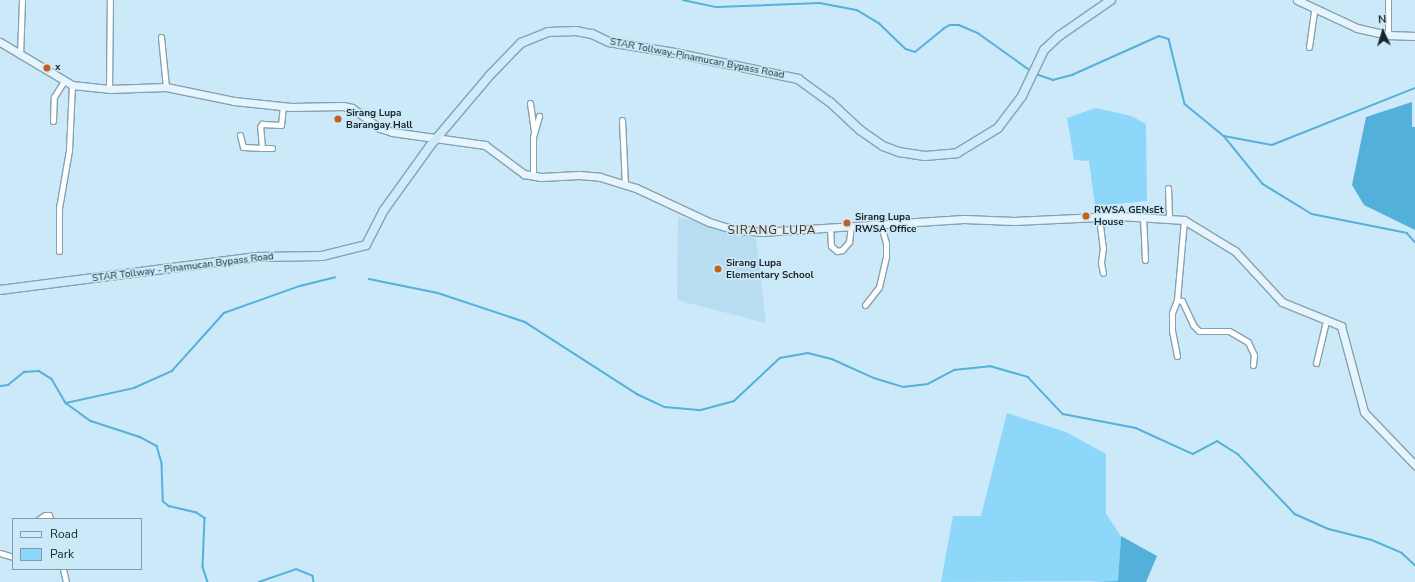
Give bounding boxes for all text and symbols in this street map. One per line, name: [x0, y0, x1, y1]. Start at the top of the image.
north arrow: [1363, 12, 1403, 52]
text: N: [1377, 12, 1387, 27]
street label: STAR Tollway-Pinamucan Bypass Road: [609, 36, 785, 82]
place label: x: [55, 62, 60, 74]
marker: x: [42, 63, 52, 73]
place label: Sirang Lupa Barangay Hall: [346, 107, 413, 130]
marker: Sirang Lupa Barangay Hall: [333, 114, 343, 124]
place label: RWSA GENsEt House: [1094, 204, 1164, 228]
place label: Sirang Lupa RWSA Office: [855, 211, 917, 234]
marker: RWSA GENsEt House: [1081, 211, 1091, 221]
marker: Sirang Lupa RWSA Office: [842, 218, 852, 228]
district label: SIRANG LUPA: [727, 224, 817, 238]
street label: STAR Tollway - Pinamucan Bypass Road: [91, 251, 275, 285]
place label: Sirang Lupa Elementary School: [726, 257, 814, 280]
marker: Sirang Lupa Elementary School: [713, 264, 723, 274]
legend: [12, 518, 142, 570]
text: Road: [50, 526, 78, 542]
text: Park: [50, 546, 74, 562]

